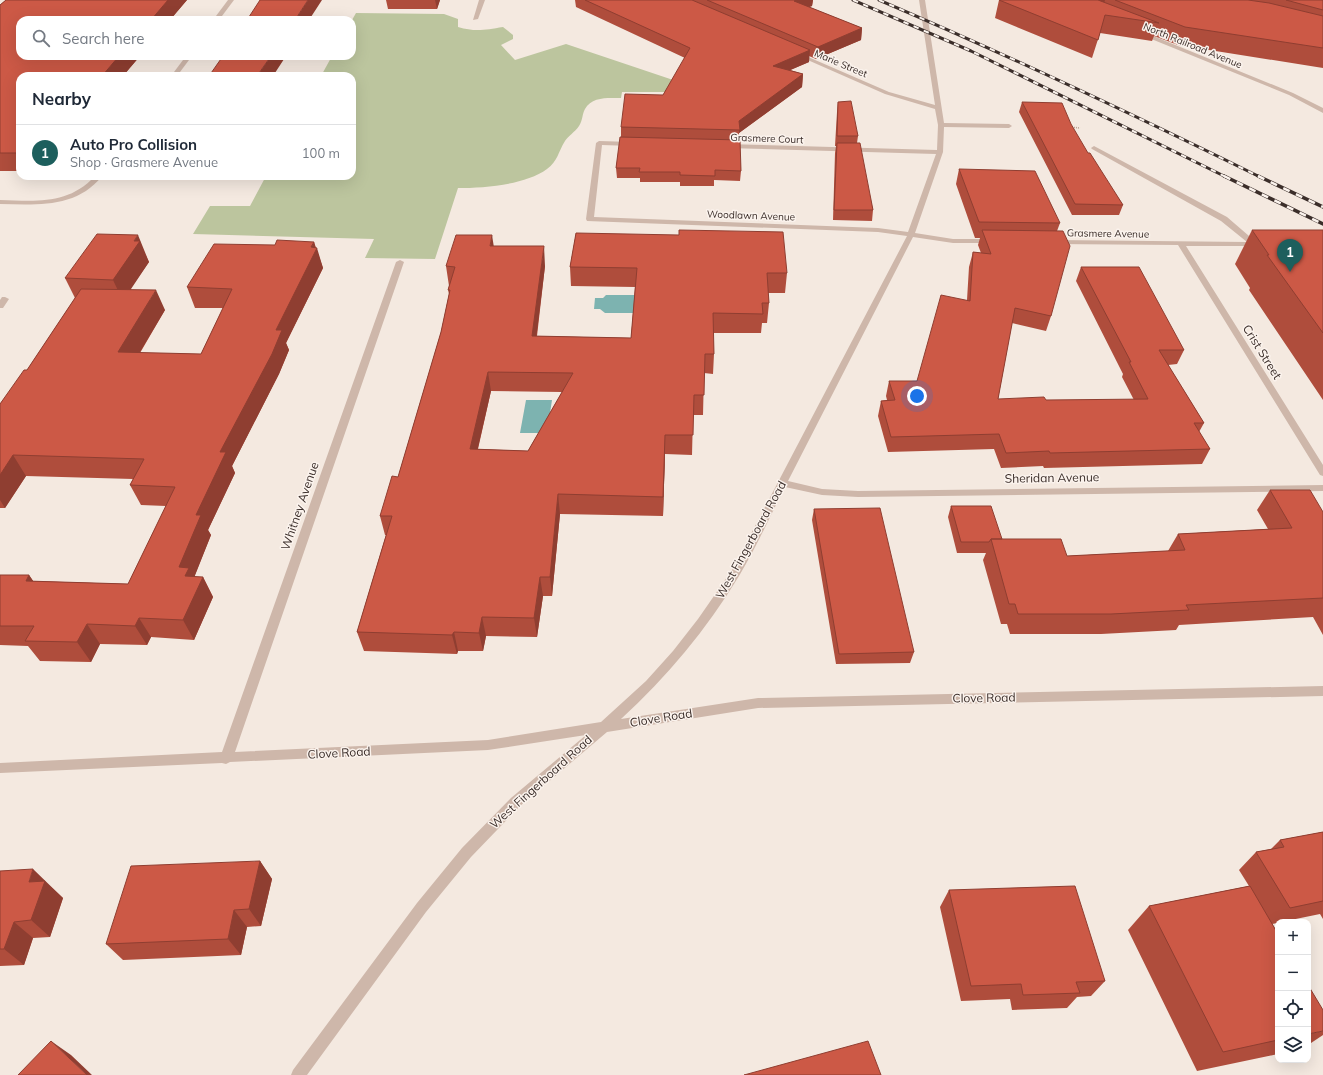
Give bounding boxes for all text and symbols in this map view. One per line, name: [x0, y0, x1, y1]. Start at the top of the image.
search box: [16, 16, 356, 60]
street label: North Railroad Avenue: [1141, 20, 1244, 71]
icon: search: [30, 27, 52, 49]
text: Search here: [62, 29, 144, 48]
street label: Marie Street: [812, 46, 870, 81]
text: Nearby: [32, 88, 91, 109]
street label: Grasmere Court: [730, 131, 804, 146]
text: Auto Pro Collision: [70, 135, 197, 154]
text: 1: [41, 145, 49, 161]
text: 100 m: [302, 145, 340, 161]
text: Shop · Grasmere Avenue: [70, 154, 218, 170]
street label: Woodlawn Avenue: [707, 207, 795, 224]
street label: Grasmere Avenue: [1067, 226, 1149, 241]
pin: 1: [1277, 239, 1303, 272]
street label: Crist Street: [1240, 322, 1285, 382]
your location: [907, 386, 927, 406]
street label: Whitney Avenue: [277, 460, 322, 552]
street label: Sheridan Avenue: [1005, 469, 1099, 486]
street label: West Fingerboard Road: [712, 478, 789, 601]
street label: Clove Road: [952, 689, 1016, 706]
street label: Clove Road: [629, 705, 693, 730]
street label: West Fingerboard Road: [486, 732, 595, 832]
street label: Clove Road: [307, 743, 371, 762]
map controls: [1275, 919, 1311, 1063]
button: +: [1275, 919, 1311, 955]
button: −: [1275, 955, 1311, 991]
button: locate: [1275, 991, 1311, 1027]
button: layers: [1275, 1027, 1311, 1063]

